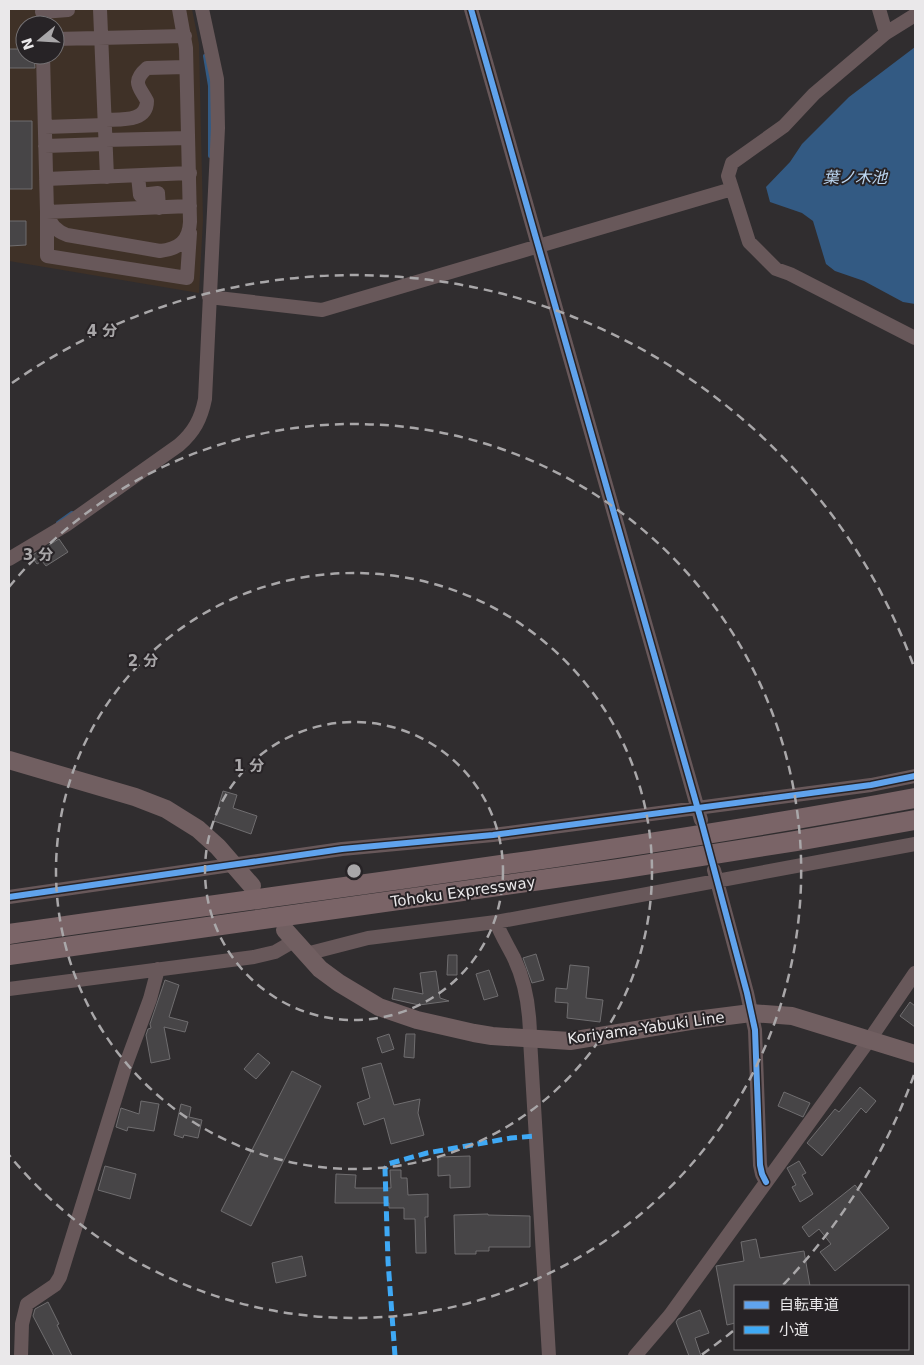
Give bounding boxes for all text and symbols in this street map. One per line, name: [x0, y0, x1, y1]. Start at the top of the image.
north arrow: [15, 15, 65, 65]
text: N: [18, 36, 37, 52]
water label: 葉ノ木池: [823, 168, 889, 187]
text: 4 分: [87, 322, 117, 340]
text: 3 分: [23, 546, 53, 564]
text: 2 分: [128, 652, 158, 670]
text: 1 分: [234, 757, 264, 775]
centre of rings: [345, 862, 363, 880]
street label: Tohoku Expressway: [389, 873, 537, 911]
street label: Koriyama-Yabuki Line: [566, 1008, 726, 1048]
legend: [734, 1285, 909, 1350]
text: 自転車道: [779, 1296, 839, 1314]
text: 小道: [779, 1321, 809, 1339]

